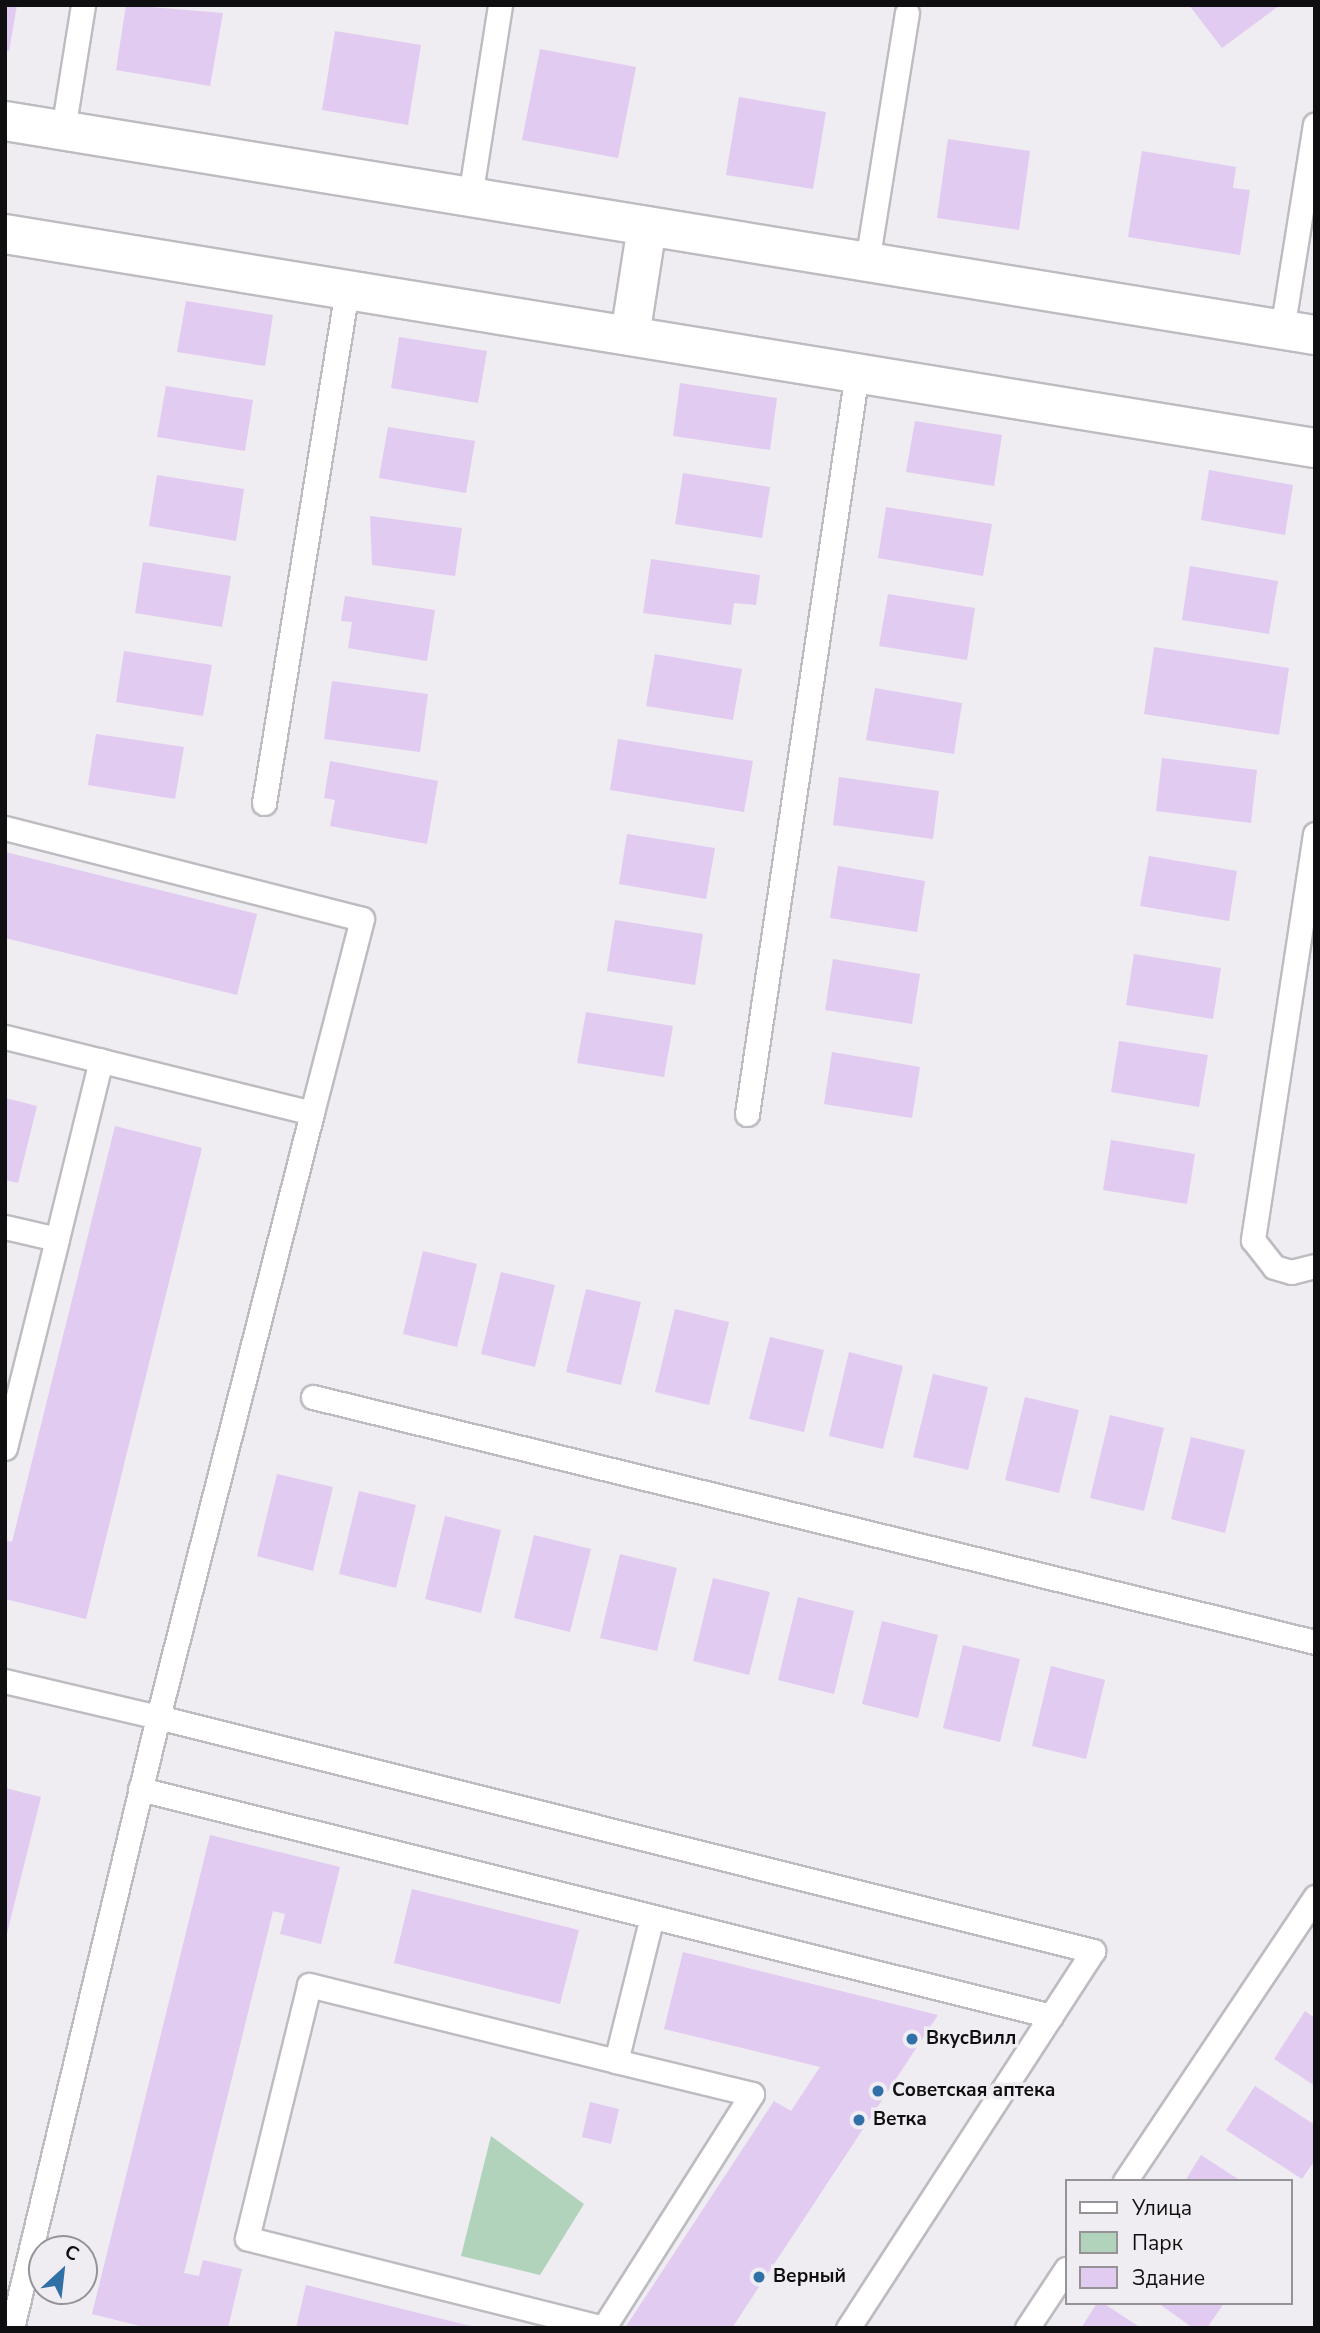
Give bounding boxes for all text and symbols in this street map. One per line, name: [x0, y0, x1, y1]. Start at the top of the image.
place label: ВкусВилл: [926, 2028, 1016, 2050]
marker: ВкусВилл: [904, 2031, 920, 2047]
place label: Советская аптека: [892, 2080, 1055, 2102]
marker: Советская аптека: [870, 2083, 886, 2099]
place label: Ветка: [873, 2109, 927, 2131]
marker: Ветка: [851, 2112, 867, 2128]
legend: [1064, 2179, 1292, 2305]
text: Улица: [1132, 2194, 1192, 2222]
text: Парк: [1132, 2229, 1183, 2257]
north arrow: [28, 2235, 98, 2305]
text: С: [60, 2239, 83, 2268]
text: Здание: [1132, 2264, 1205, 2292]
place label: Верный: [773, 2266, 846, 2288]
marker: Верный: [751, 2269, 767, 2285]

